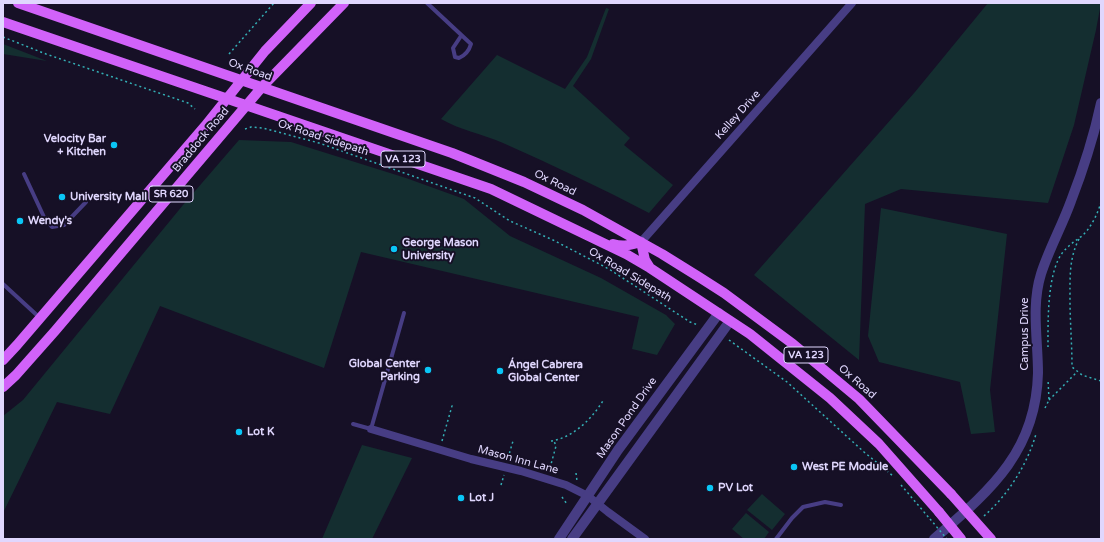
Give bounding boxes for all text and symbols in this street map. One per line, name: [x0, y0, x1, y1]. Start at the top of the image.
street label: Ox Road: [226, 56, 274, 84]
street label: Kelley Drive: [713, 88, 763, 142]
street label: Braddock Road: [170, 105, 232, 175]
street label: Ox Road Sidepath: [276, 117, 370, 159]
place label: Velocity Bar + Kitchen: [44, 132, 106, 158]
marker: Velocity Bar + Kitchen: [109, 140, 119, 150]
road number: VA 123: [381, 151, 425, 167]
street label: Ox Road: [532, 167, 578, 199]
road number: SR 620: [149, 186, 193, 202]
place label: University Mall: [70, 190, 147, 204]
marker: University Mall: [57, 192, 67, 202]
place label: Wendy's: [28, 214, 72, 228]
marker: Wendy's: [15, 216, 25, 226]
place label: George Mason University: [402, 236, 479, 262]
marker: George Mason University: [389, 244, 399, 254]
street label: Ox Road Sidepath: [586, 245, 674, 305]
street label: Campus Drive: [1018, 298, 1032, 370]
road number: VA 123: [784, 347, 828, 363]
place label: Global Center Parking: [349, 357, 420, 383]
place label: Ángel Cabrera Global Center: [508, 358, 583, 384]
street label: Ox Road: [836, 362, 878, 402]
marker: Global Center Parking: [423, 365, 433, 375]
marker: Ángel Cabrera Global Center: [495, 366, 505, 376]
street label: Mason Pond Drive: [594, 375, 660, 461]
place label: Lot K: [247, 425, 274, 439]
marker: Lot K: [234, 427, 244, 437]
street label: Mason Inn Lane: [476, 443, 560, 477]
place label: West PE Module: [802, 460, 888, 474]
marker: West PE Module: [789, 462, 799, 472]
place label: PV Lot: [718, 481, 753, 495]
marker: PV Lot: [705, 483, 715, 493]
place label: Lot J: [469, 491, 494, 505]
marker: Lot J: [456, 493, 466, 503]

